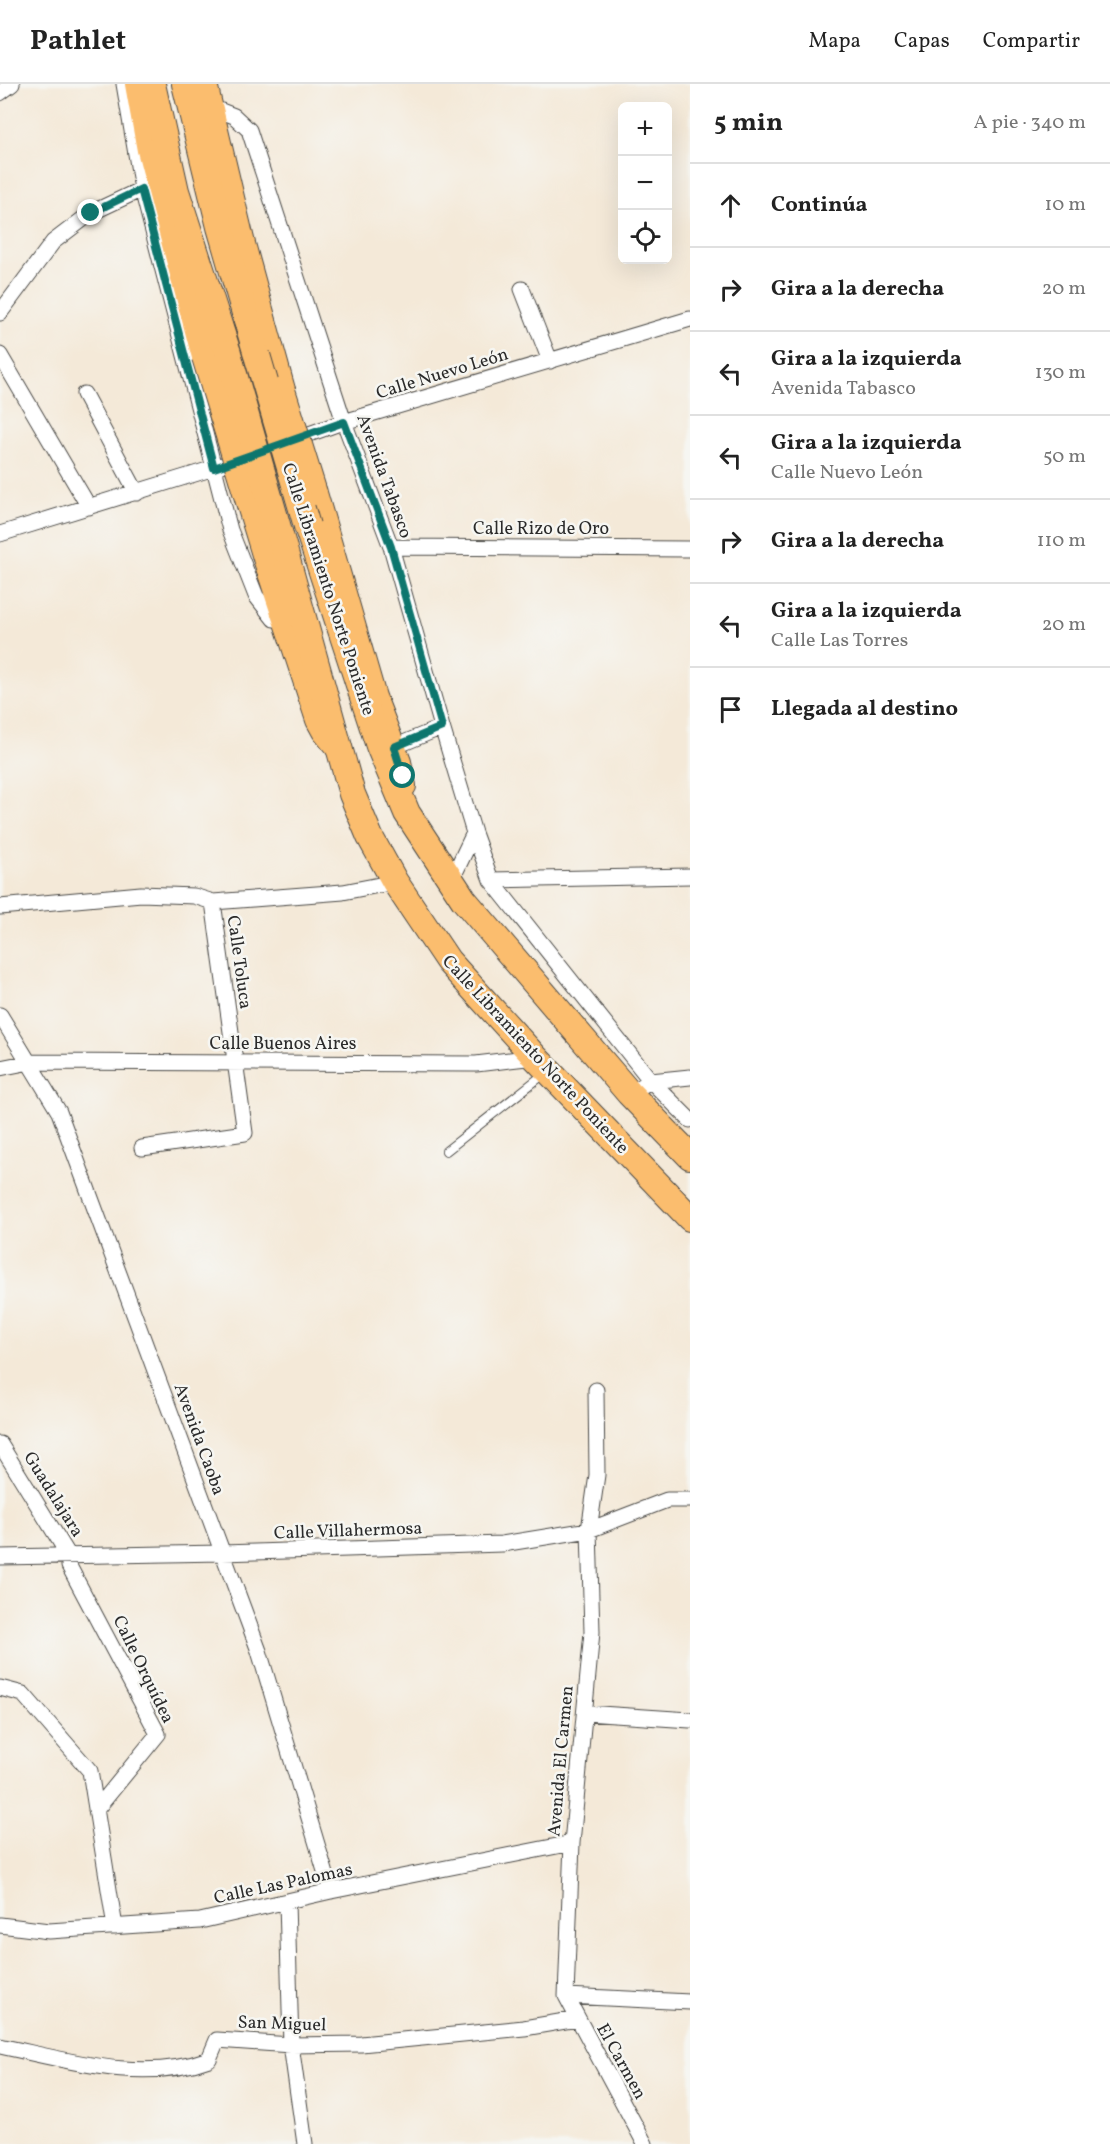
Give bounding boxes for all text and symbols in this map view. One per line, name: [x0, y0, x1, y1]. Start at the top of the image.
text: Pathlet: [30, 22, 126, 61]
text: Mapa: [809, 27, 861, 56]
text: Capas: [894, 27, 950, 56]
text: Compartir: [983, 27, 1080, 56]
map controls: [618, 102, 672, 264]
button: +: [618, 102, 672, 156]
text: 5 min: [714, 105, 783, 141]
text: A pie · 340 m: [974, 109, 1086, 137]
button: −: [618, 156, 672, 210]
icon: ahead: [714, 189, 747, 222]
text: Continúa: [771, 190, 868, 221]
text: 10 m: [1045, 191, 1086, 219]
route end: [77, 199, 103, 225]
button: locate: [618, 210, 672, 264]
icon: right: [714, 273, 747, 306]
text: Gira a la derecha: [771, 274, 944, 305]
text: 20 m: [1042, 275, 1086, 303]
street label: Calle Nuevo León: [373, 342, 512, 406]
text: Gira a la izquierda: [771, 344, 962, 375]
icon: left: [714, 357, 747, 390]
text: 130 m: [1035, 359, 1086, 387]
text: Avenida Tabasco: [771, 375, 916, 403]
street label: Avenida Tabasco: [350, 411, 418, 542]
text: Gira a la izquierda: [771, 428, 962, 459]
icon: left: [714, 441, 747, 474]
text: 50 m: [1043, 443, 1086, 471]
text: Calle Nuevo León: [771, 459, 923, 487]
street label: Calle Libramiento Norte Poniente: [275, 460, 380, 719]
street label: Calle Rizo de Oro: [473, 517, 609, 542]
icon: right: [714, 525, 747, 558]
text: Gira a la derecha: [771, 526, 944, 557]
text: 110 m: [1037, 527, 1086, 555]
text: Gira a la izquierda: [771, 596, 962, 627]
icon: left: [714, 609, 747, 642]
text: 20 m: [1042, 611, 1086, 639]
text: Calle Las Torres: [771, 627, 908, 655]
icon: arrive: [714, 693, 747, 726]
text: Llegada al destino: [771, 694, 958, 725]
route start: [389, 762, 415, 788]
street label: Calle Toluca: [220, 914, 257, 1011]
street label: Calle Libramiento Norte Poniente: [436, 950, 634, 1160]
street label: Calle Buenos Aires: [209, 1032, 357, 1057]
street label: Avenida Caoba: [167, 1380, 230, 1499]
street label: Guadalajara: [17, 1447, 89, 1542]
street label: Calle Villahermosa: [273, 1516, 423, 1547]
street label: Calle Orquídea: [106, 1611, 180, 1728]
street label: Avenida El Carmen: [542, 1684, 581, 1838]
street label: Calle Las Palomas: [212, 1858, 355, 1911]
street label: San Miguel: [237, 2010, 327, 2039]
street label: El Carmen: [590, 2019, 652, 2104]

